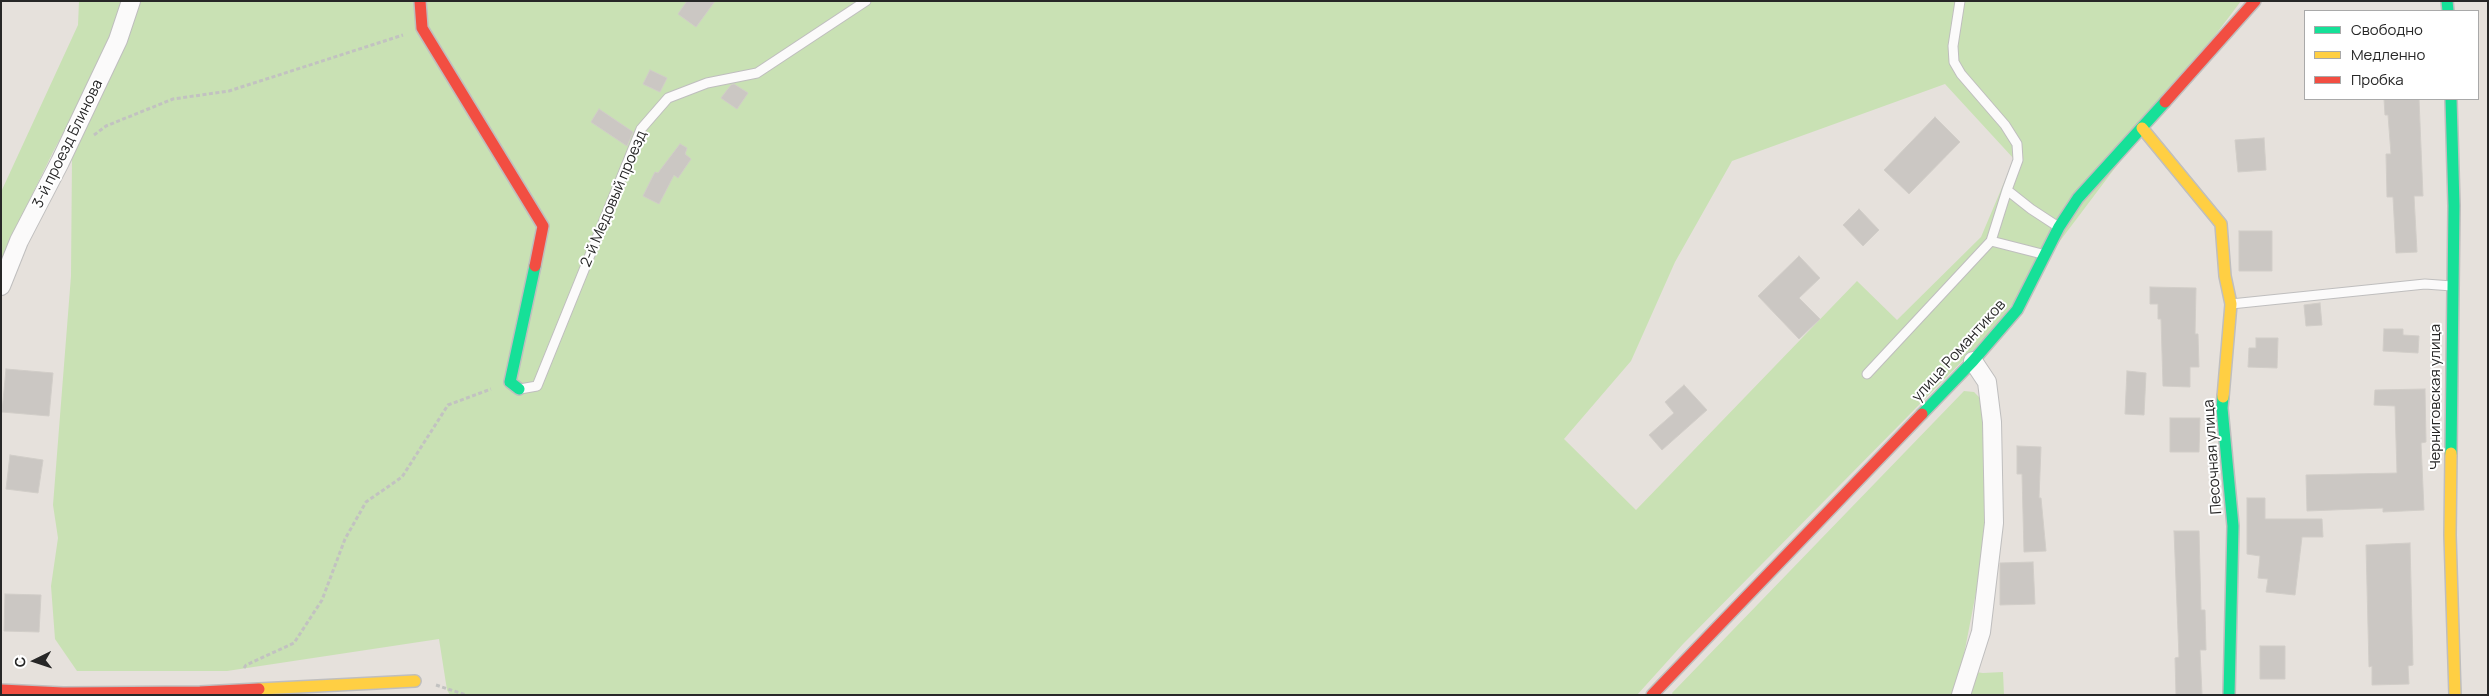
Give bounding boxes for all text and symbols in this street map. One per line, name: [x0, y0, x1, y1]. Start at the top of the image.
legend: [2304, 10, 2479, 100]
text: Свободно: [2351, 19, 2423, 40]
text: Медленно: [2351, 44, 2425, 65]
text: Пробка: [2351, 69, 2404, 90]
street label: 3-й проезд Блинова: [29, 77, 107, 211]
street label: 2-й Медовый проезд: [577, 128, 651, 270]
street label: улица Романтиков: [1908, 296, 2010, 406]
street label: Черниговская улица: [2427, 324, 2445, 470]
street label: Песочная улица: [2200, 399, 2226, 515]
north arrow: [10, 636, 60, 686]
text: С: [10, 656, 29, 668]

